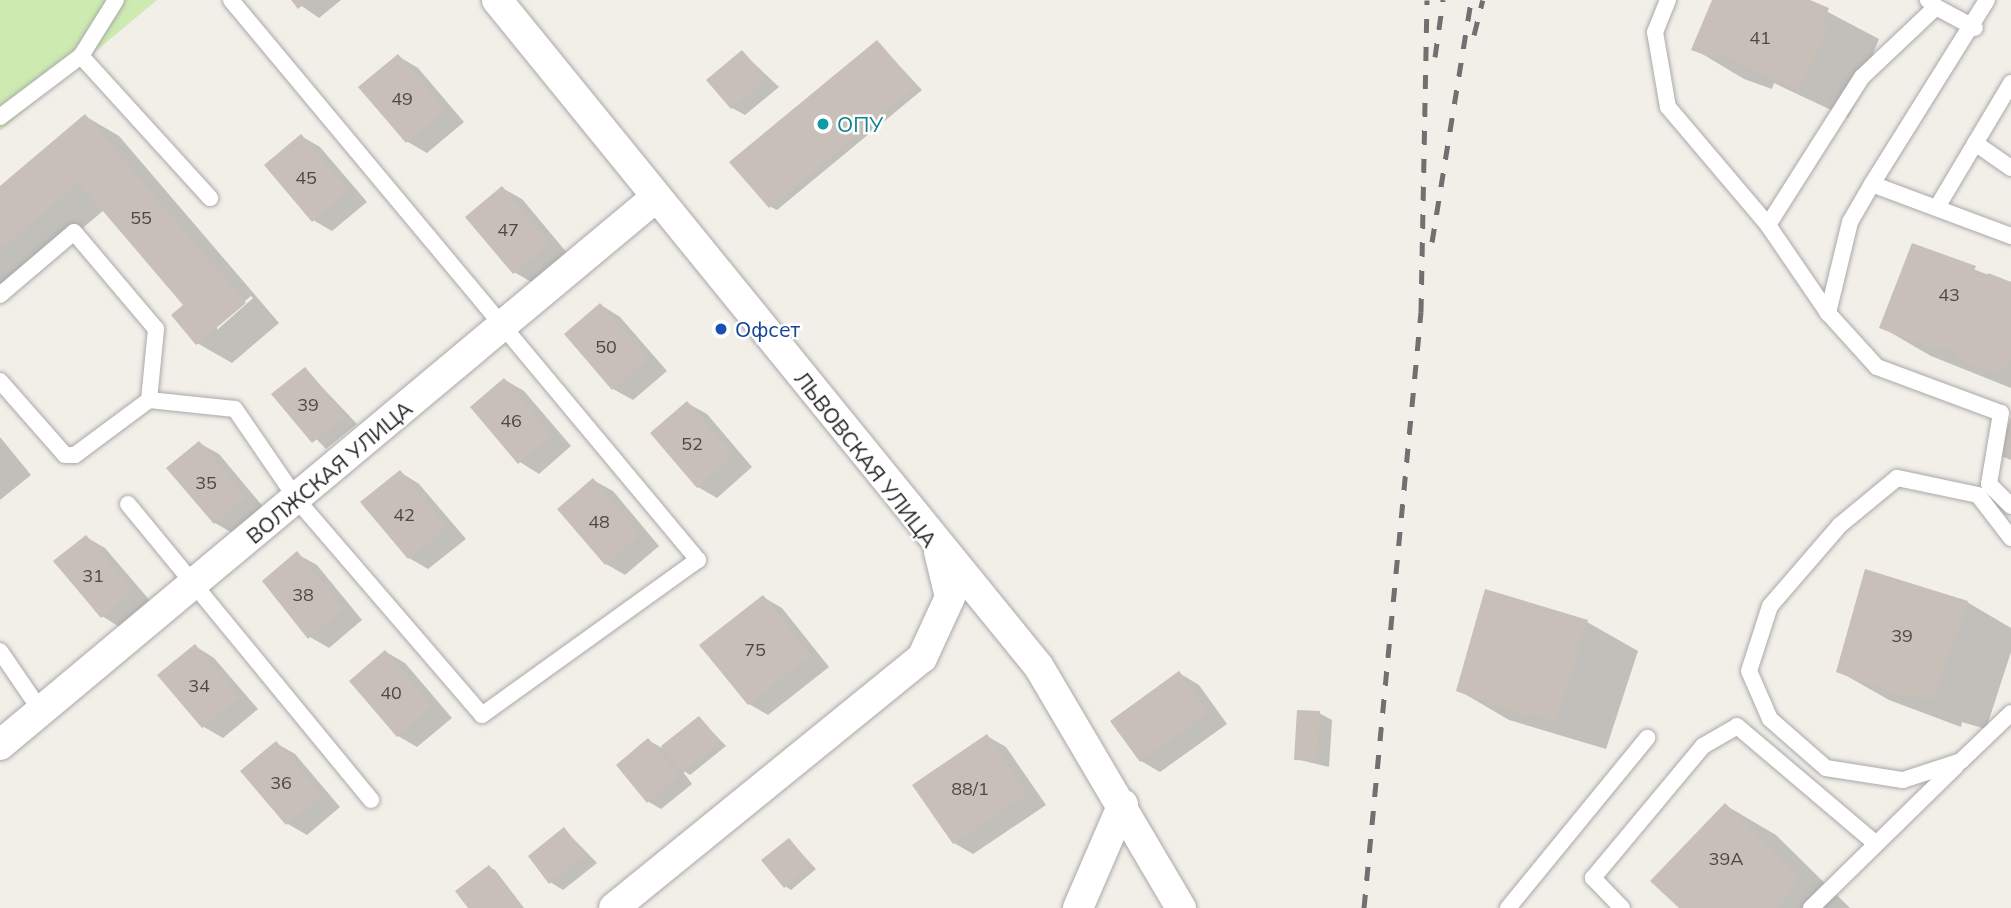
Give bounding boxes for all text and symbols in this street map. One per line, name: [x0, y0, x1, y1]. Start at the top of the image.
house number: 41: [1749, 27, 1771, 49]
house number: 49: [391, 88, 413, 110]
place label: ОПУ: [837, 111, 883, 137]
marker: ОПУ: [815, 116, 831, 132]
house number: 45: [295, 167, 317, 189]
house number: 55: [130, 207, 152, 229]
house number: 47: [497, 219, 519, 241]
house number: 43: [1938, 284, 1960, 306]
place label: Офсет: [735, 316, 800, 342]
marker: Офсет: [713, 321, 729, 337]
house number: 50: [595, 336, 617, 358]
street label: ЛЬВОВСКАЯ УЛИЦА: [790, 366, 942, 552]
house number: 39: [297, 394, 319, 416]
street label: ВОЛЖСКАЯ УЛИЦА: [241, 395, 417, 549]
house number: 46: [500, 410, 522, 432]
house number: 52: [681, 433, 703, 455]
house number: 35: [195, 472, 217, 494]
house number: 42: [393, 504, 415, 526]
house number: 48: [588, 511, 610, 533]
house number: 31: [82, 565, 104, 587]
house number: 38: [292, 584, 314, 606]
house number: 39: [1891, 625, 1913, 647]
house number: 75: [744, 639, 766, 661]
house number: 34: [188, 675, 210, 697]
house number: 40: [380, 682, 402, 704]
house number: 36: [270, 772, 292, 794]
house number: 88/1: [951, 778, 989, 800]
house number: 39А: [1709, 848, 1743, 870]

